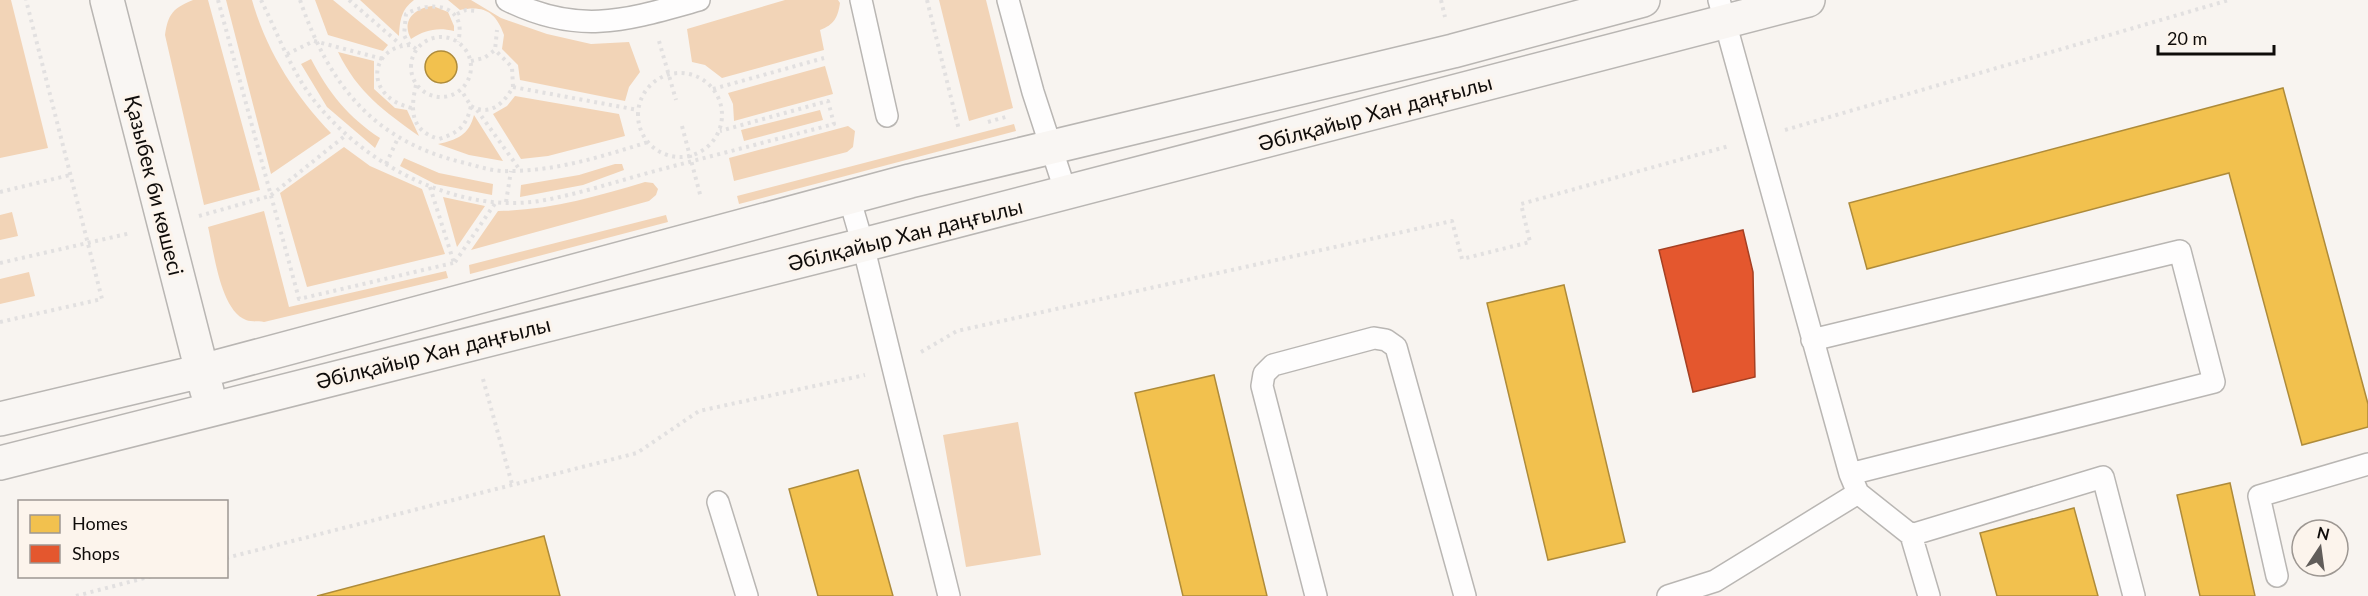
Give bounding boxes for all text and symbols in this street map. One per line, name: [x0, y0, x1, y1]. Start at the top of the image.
scale bar: [2158, 18, 2274, 56]
text: 20 m: [2167, 27, 2207, 49]
street label: Әбілқайыр Хан даңғылы: [1255, 69, 1495, 155]
street label: Қазыбек би көшесі: [120, 92, 190, 278]
street label: Әбілқайыр Хан даңғылы: [785, 193, 1025, 275]
street label: Әбілқайыр Хан даңғылы: [313, 311, 553, 393]
legend: [18, 500, 228, 578]
text: Homes: [72, 512, 128, 534]
north arrow: [2290, 518, 2350, 578]
text: N: [2315, 522, 2332, 544]
text: Shops: [72, 542, 120, 564]

